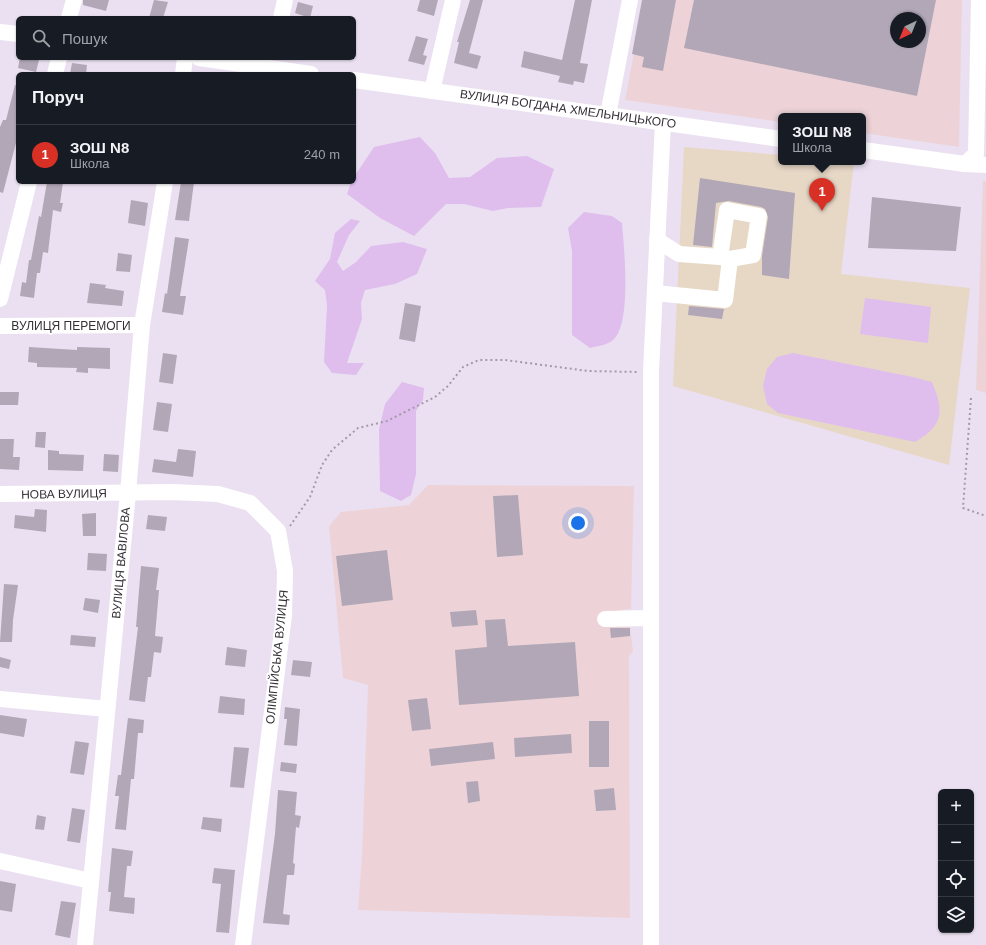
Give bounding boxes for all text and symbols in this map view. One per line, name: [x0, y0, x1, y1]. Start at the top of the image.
north arrow: [890, 12, 926, 48]
search box: [16, 16, 356, 60]
icon: search: [30, 27, 52, 49]
text: Пошук: [62, 30, 107, 47]
street label: ВУЛИЦЯ БОГДАНА ХМЕЛЬНИЦЬКОГО: [459, 87, 677, 131]
text: Поруч: [32, 88, 84, 107]
popup: [778, 113, 866, 165]
text: ЗОШ N8: [792, 123, 852, 140]
text: ЗОШ N8: [70, 139, 129, 156]
text: Школа: [792, 140, 832, 155]
text: 1: [41, 147, 49, 162]
text: 240 m: [304, 147, 340, 162]
text: Школа: [70, 156, 110, 171]
pin: 1: [809, 178, 835, 211]
street label: ВУЛИЦЯ ПЕРЕМОГИ: [11, 319, 131, 333]
street label: НОВА ВУЛИЦЯ: [21, 486, 107, 502]
street label: ВУЛИЦЯ ВАВІЛОВА: [109, 507, 133, 619]
your location: [568, 513, 588, 533]
street label: ОЛІМПІЙСЬКА ВУЛИЦЯ: [262, 589, 291, 725]
map controls: [938, 789, 974, 933]
button: +: [938, 789, 974, 825]
button: −: [938, 825, 974, 861]
button: locate: [938, 861, 974, 897]
button: layers: [938, 897, 974, 933]

